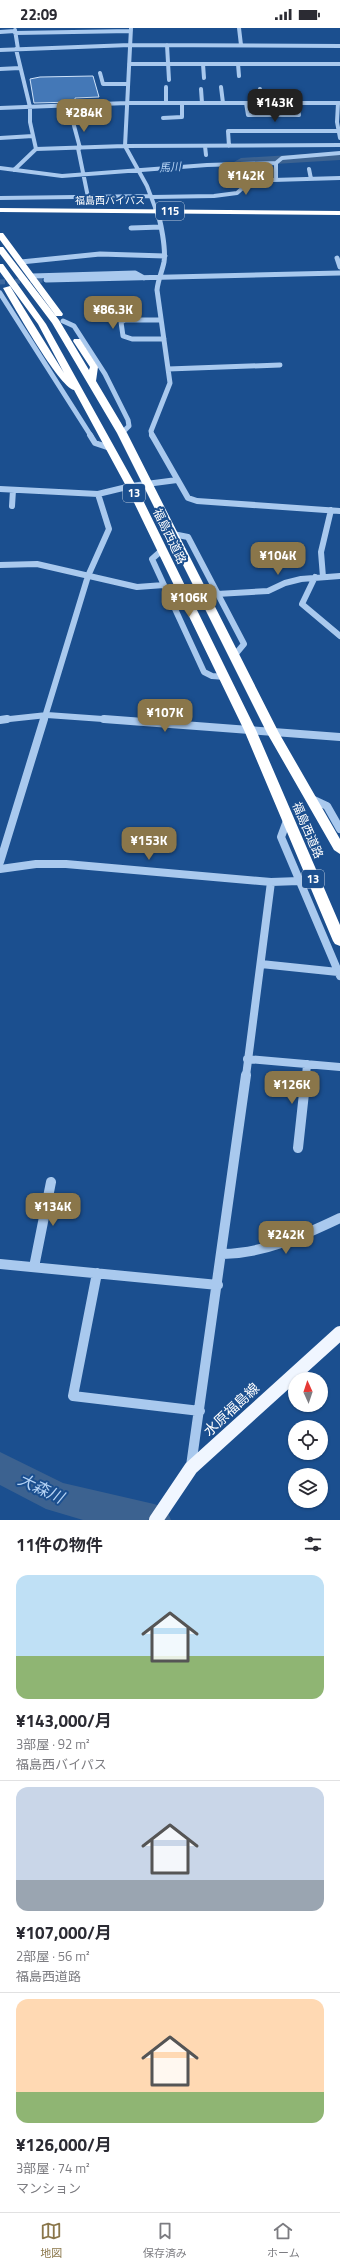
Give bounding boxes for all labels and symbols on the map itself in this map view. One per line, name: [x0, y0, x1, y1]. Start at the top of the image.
pin: ¥143K: [247, 89, 303, 123]
pin: ¥284K: [56, 99, 112, 133]
water label: 馬川: [158, 158, 183, 176]
pin: ¥142K: [218, 162, 274, 196]
street label: 福島西バイパス: [75, 193, 145, 208]
road number: 115: [156, 202, 184, 220]
pin: ¥86.3K: [80, 296, 146, 330]
road number: 13: [123, 484, 145, 502]
street label: 福島西道路: [148, 505, 192, 567]
pin: ¥104K: [250, 542, 306, 576]
pin: ¥106K: [161, 584, 217, 618]
pin: ¥107K: [137, 699, 193, 733]
street label: 福島西道路: [288, 799, 328, 861]
pin: ¥153K: [121, 827, 177, 861]
road number: 13: [302, 870, 324, 888]
pin: ¥126K: [264, 1071, 320, 1105]
pin: ¥134K: [25, 1193, 81, 1227]
pin: ¥242K: [258, 1221, 314, 1255]
north arrow: [288, 1372, 328, 1412]
street label: 水原福島線: [198, 1377, 264, 1441]
water label: 大森川: [14, 1467, 70, 1510]

